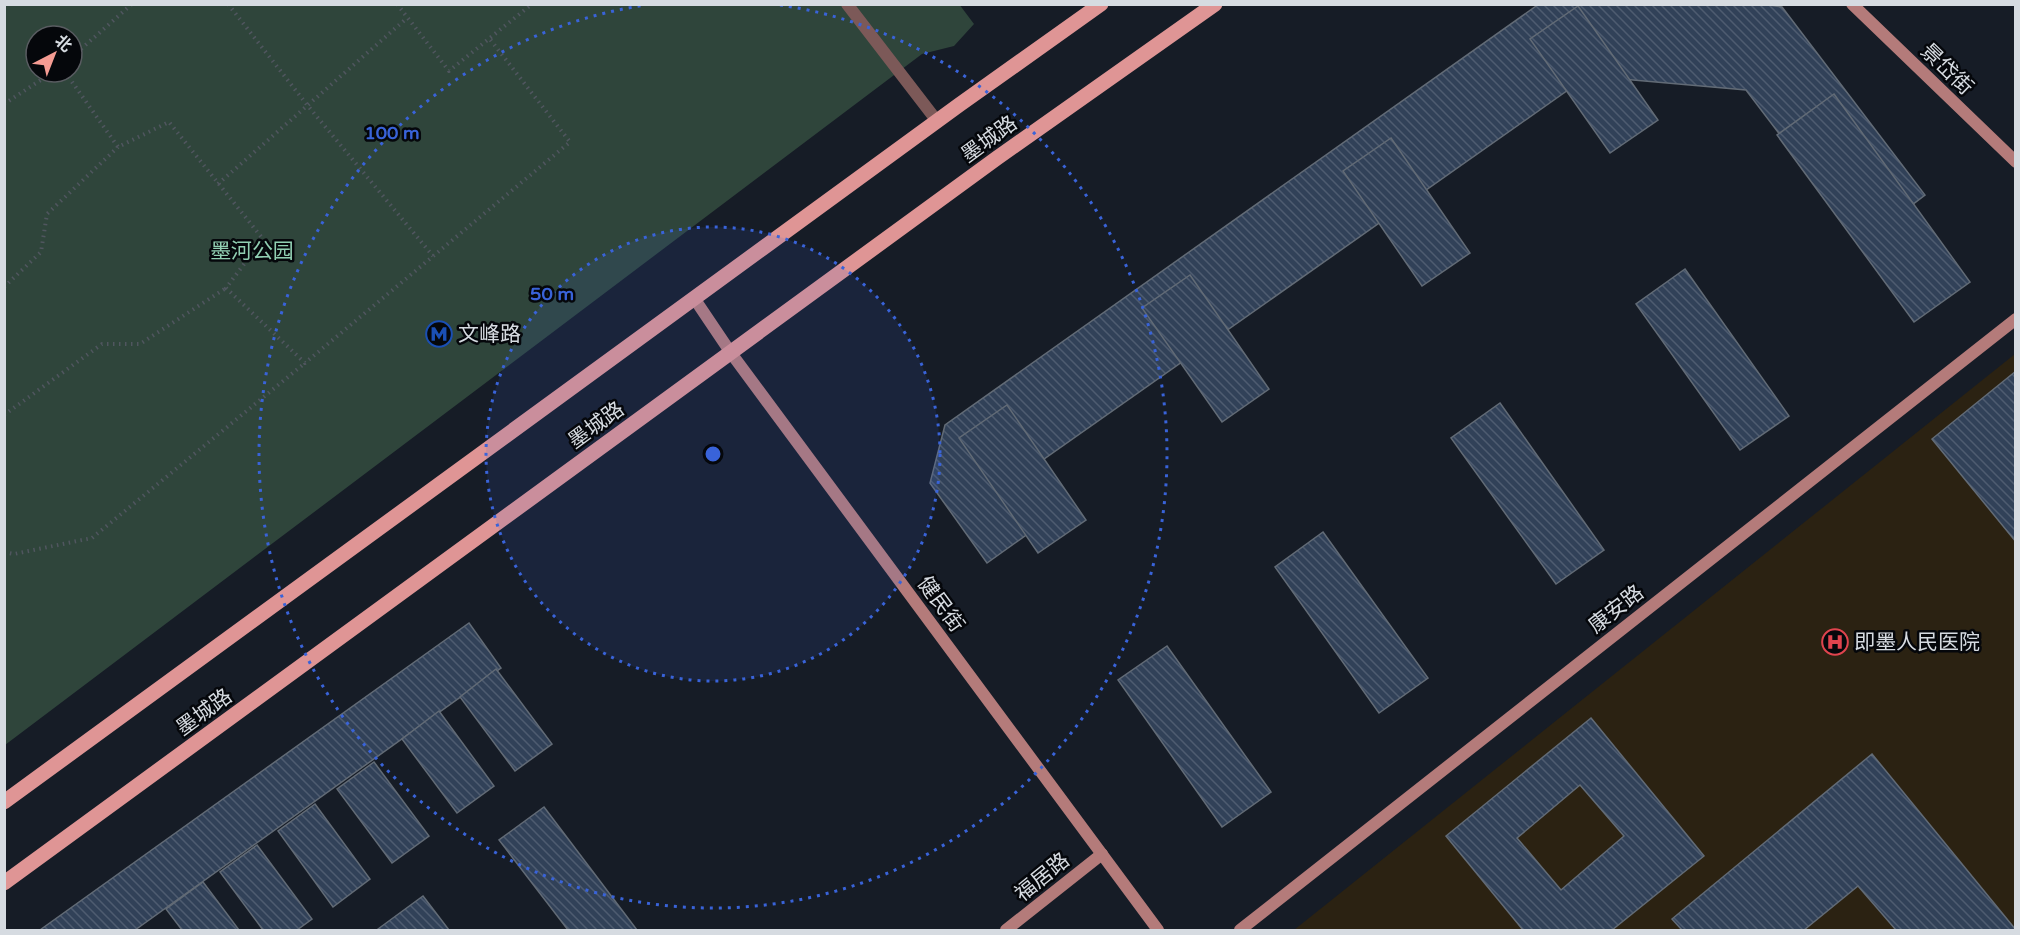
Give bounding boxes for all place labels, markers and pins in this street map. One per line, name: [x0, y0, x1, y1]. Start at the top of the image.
metro station icon: 文峰路: [424, 319, 454, 349]
place label: 文峰路: [458, 322, 521, 347]
centre of rings: [703, 444, 723, 464]
hospital icon: 即墨人民医院: [1820, 627, 1850, 657]
place label: 即墨人民医院: [1854, 630, 1980, 655]

